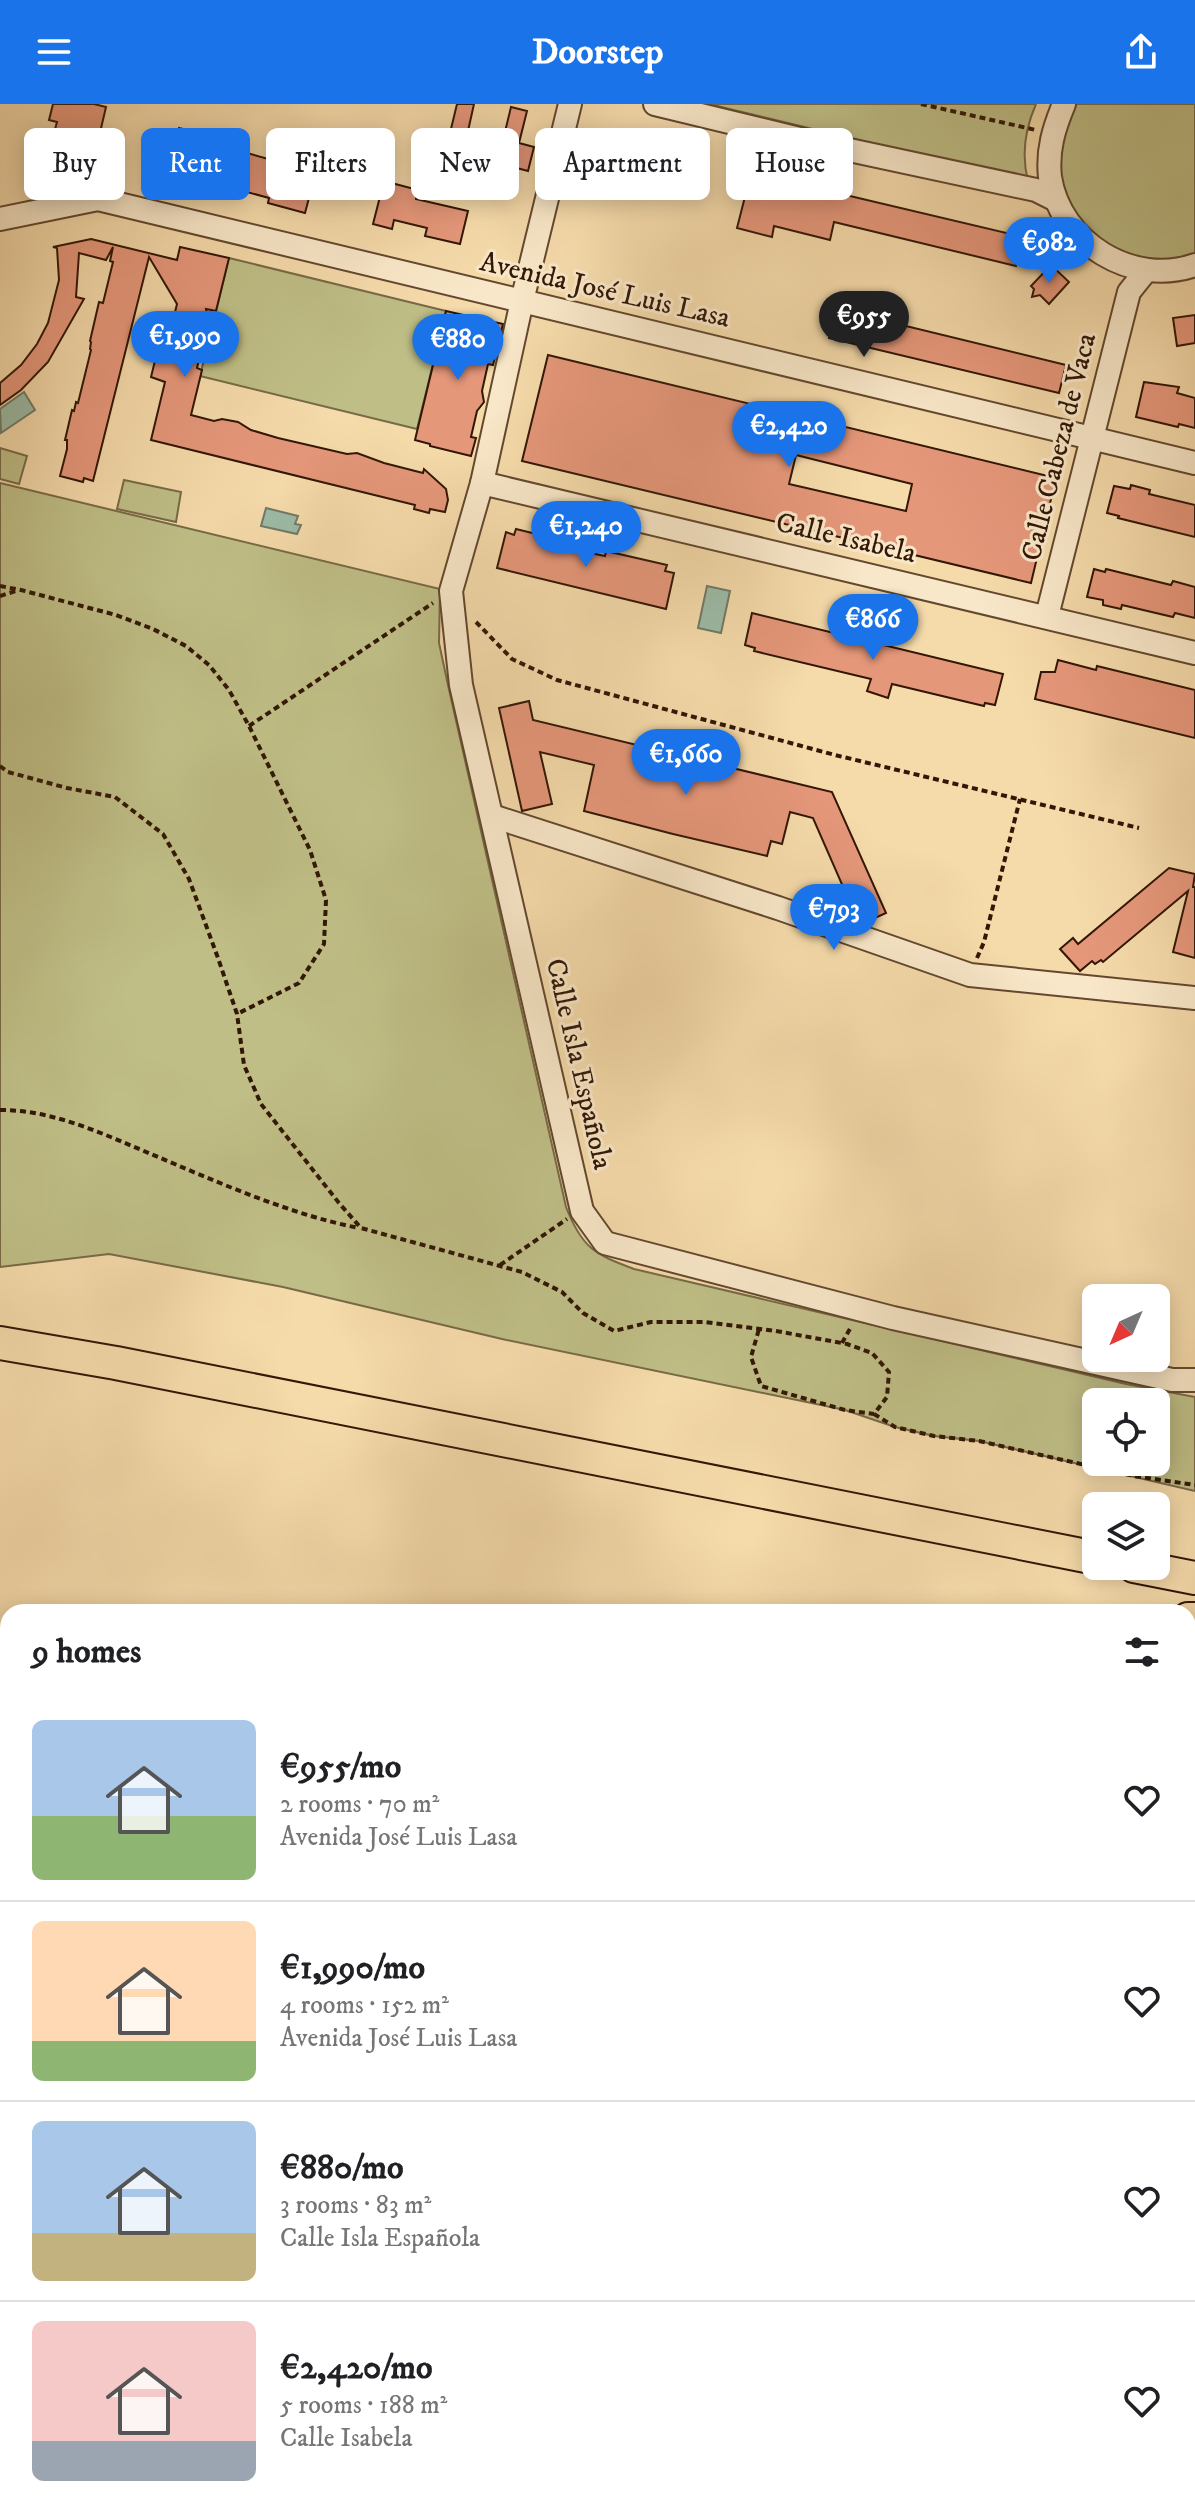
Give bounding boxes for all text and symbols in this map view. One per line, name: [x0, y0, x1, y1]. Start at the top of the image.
icon: menu: [32, 30, 76, 74]
text: Doorstep: [532, 30, 663, 75]
icon: share: [1119, 30, 1163, 74]
chip: Buy: [24, 128, 125, 200]
chip: Rent: [141, 128, 250, 200]
chip: Filters: [266, 128, 395, 200]
chip: New: [411, 128, 519, 200]
chip: Apartment: [535, 128, 710, 200]
chip: House: [726, 128, 853, 200]
pin: €982: [1002, 217, 1096, 285]
text: €982: [1022, 226, 1076, 259]
street label: Avenida José Luis Lasa: [477, 244, 734, 336]
pin: €955: [817, 291, 911, 359]
text: €955: [837, 300, 891, 333]
pin: €1,990: [120, 311, 250, 379]
pin: €880: [411, 314, 505, 382]
text: €1,990: [149, 320, 221, 353]
text: €880: [430, 323, 486, 356]
street label: Calle Cabeza de Vaca: [1014, 329, 1104, 565]
pin: €2,420: [724, 401, 854, 469]
text: €2,420: [750, 410, 828, 443]
pin: €1,240: [521, 501, 651, 569]
street label: Calle Isabela: [773, 505, 920, 571]
text: €1,240: [549, 510, 623, 543]
pin: €866: [826, 594, 920, 662]
text: €866: [845, 603, 901, 636]
pin: €1,660: [621, 729, 751, 797]
text: €1,660: [650, 738, 722, 771]
pin: €793: [787, 884, 881, 952]
text: €793: [808, 893, 860, 926]
street label: Calle Isla Española: [538, 955, 620, 1173]
north arrow: [1082, 1284, 1170, 1372]
map controls: [1082, 1284, 1170, 1580]
button: locate: [1082, 1388, 1170, 1476]
button: layers: [1082, 1492, 1170, 1580]
icon: filters: [1120, 1630, 1164, 1674]
text: 9 homes: [32, 1631, 141, 1673]
text: €955/mo: [280, 1746, 401, 1788]
icon: home: [96, 1752, 192, 1848]
icon: heart: [1120, 1778, 1164, 1822]
text: 2 rooms · 70 m²: [280, 1788, 439, 1821]
text: Avenida José Luis Lasa: [280, 1821, 517, 1854]
text: €1,990/mo: [280, 1947, 425, 1989]
icon: home: [96, 1953, 192, 2049]
icon: heart: [1120, 1979, 1164, 2023]
text: 4 rooms · 152 m²: [280, 1989, 449, 2022]
text: Avenida José Luis Lasa: [280, 2022, 517, 2055]
text: €880/mo: [280, 2147, 403, 2189]
icon: home: [96, 2153, 192, 2249]
icon: heart: [1120, 2179, 1164, 2223]
text: 3 rooms · 83 m²: [280, 2189, 431, 2222]
text: Calle Isla Española: [280, 2222, 480, 2255]
text: €2,420/mo: [280, 2347, 433, 2389]
icon: home: [96, 2353, 192, 2449]
icon: heart: [1120, 2379, 1164, 2423]
text: 5 rooms · 188 m²: [280, 2389, 447, 2422]
text: Calle Isabela: [280, 2422, 412, 2455]

